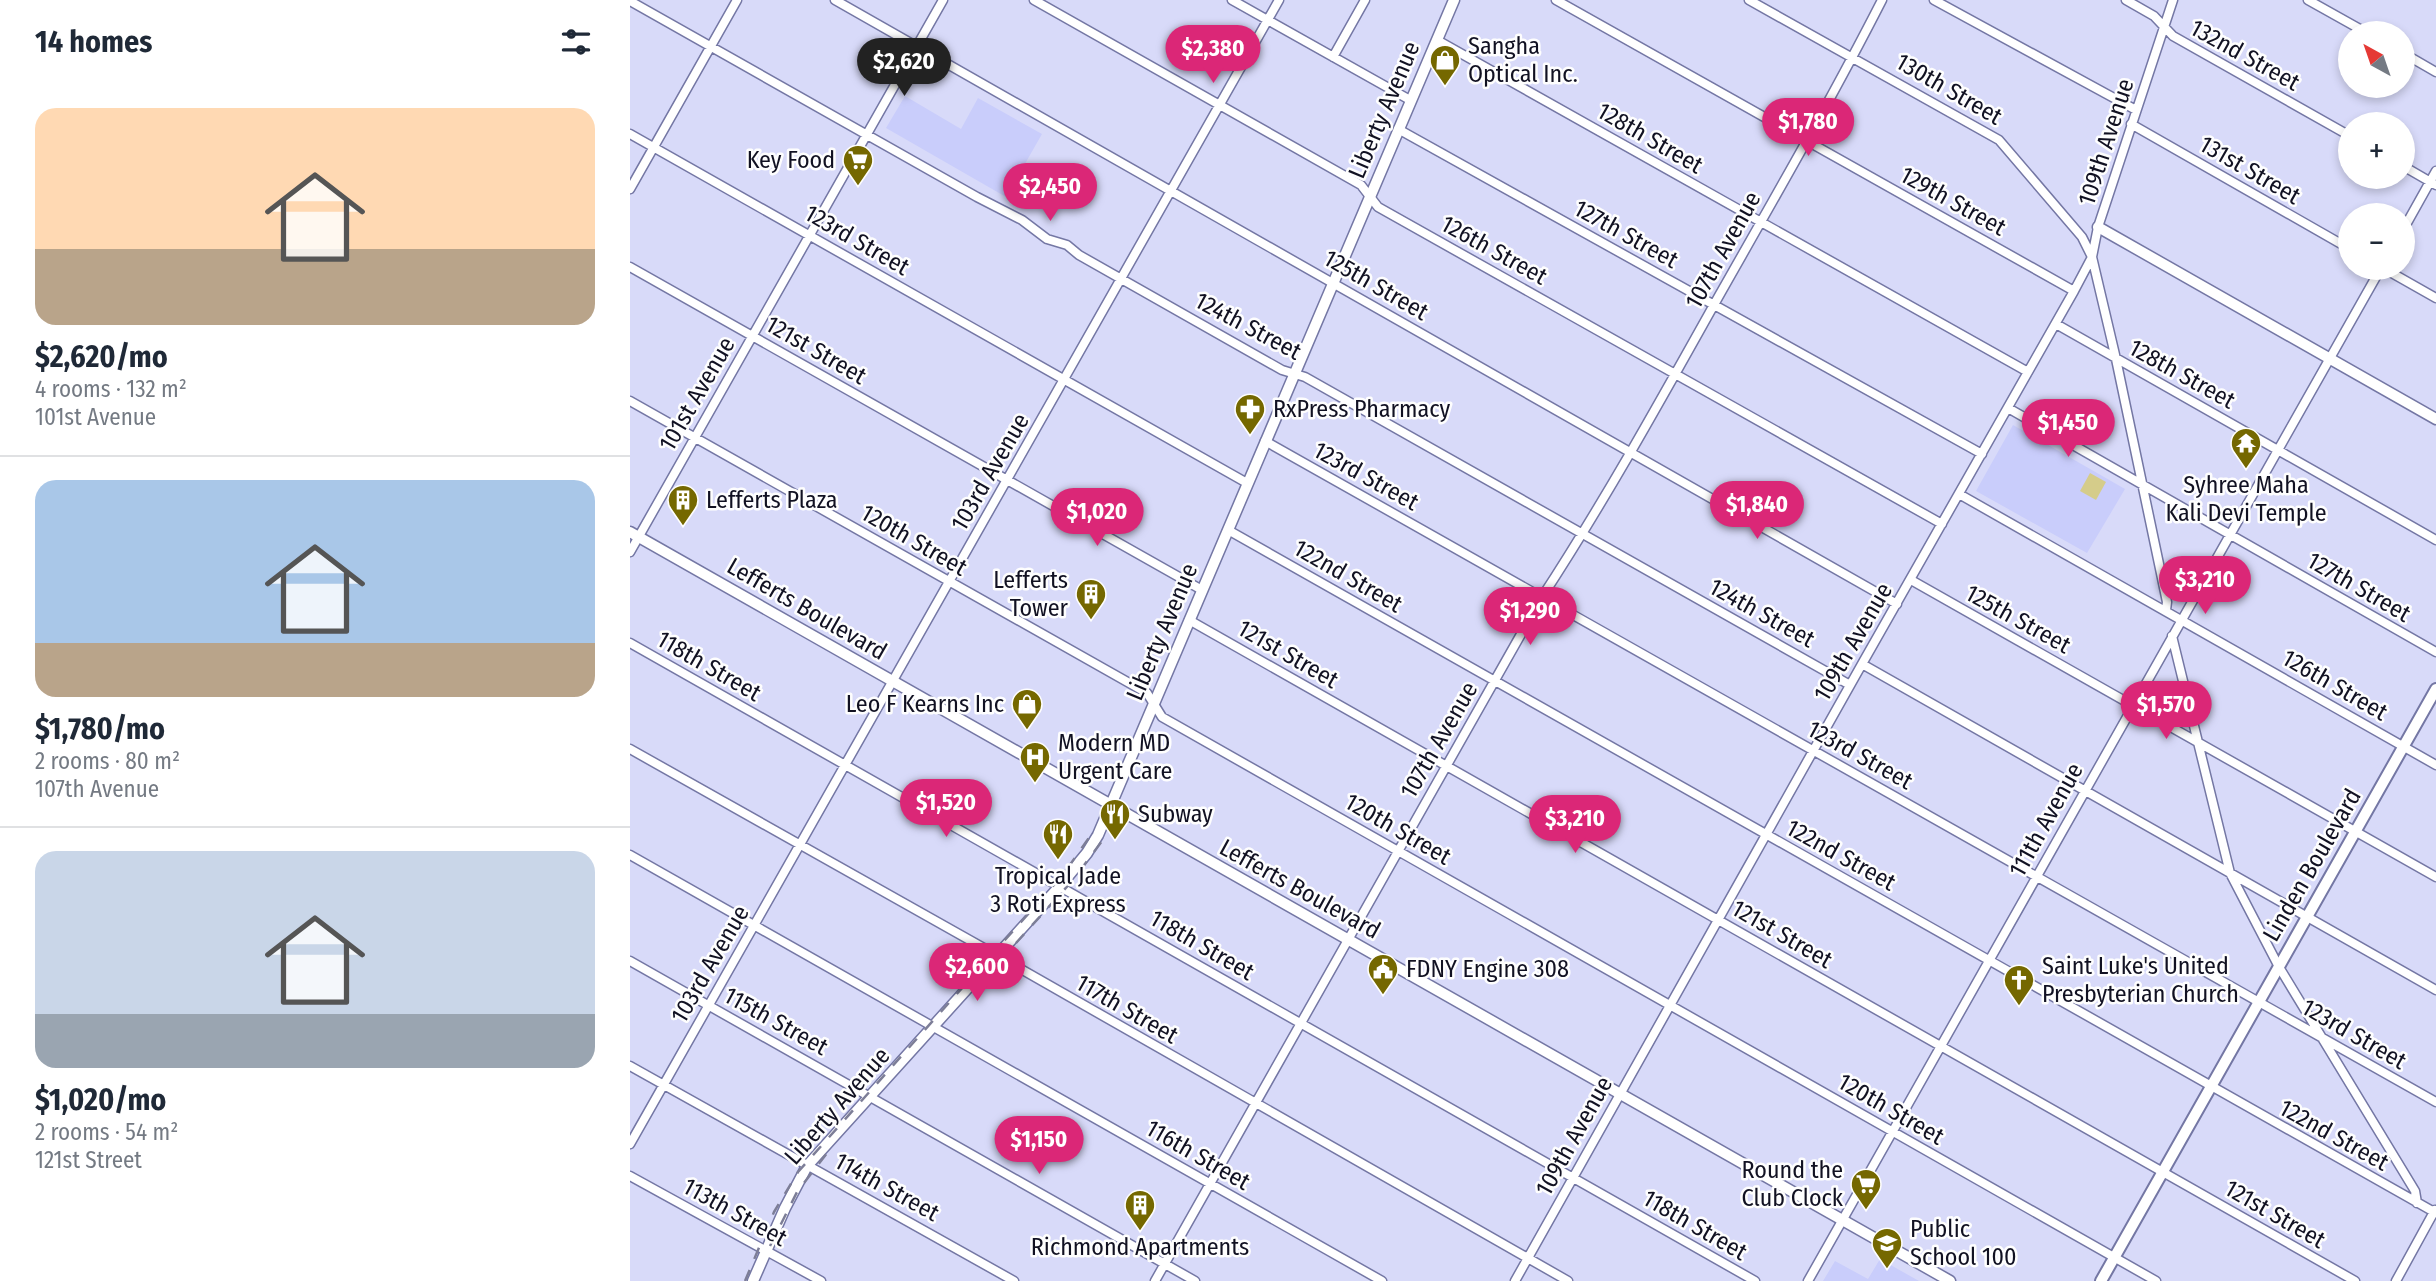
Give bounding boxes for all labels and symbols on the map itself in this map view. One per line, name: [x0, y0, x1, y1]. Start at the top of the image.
street label: 132nd Street: [2185, 13, 2305, 97]
north arrow: [2338, 21, 2415, 98]
pin: $2,380: [1156, 25, 1270, 85]
place label: Sangha Optical Inc.: [1468, 32, 1578, 88]
street label: Liberty Avenue: [1343, 37, 1425, 183]
pin: $2,620: [847, 38, 961, 98]
shop icon: Sangha Optical Inc.: [1428, 43, 1462, 87]
street label: 130th Street: [1891, 47, 2007, 131]
street label: 109th Avenue: [2072, 75, 2140, 209]
street label: 128th Street: [1592, 97, 1708, 179]
pin: $1,780: [1751, 99, 1865, 158]
street label: 131st Street: [2195, 130, 2306, 210]
supermarket icon: Key Food: [841, 143, 875, 187]
place label: Key Food: [747, 146, 835, 174]
street label: 129th Street: [1895, 160, 2011, 242]
pin: $2,450: [993, 164, 1107, 223]
street label: 107th Avenue: [1679, 187, 1767, 313]
street label: 127th Street: [1569, 194, 1683, 274]
street label: 123rd Street: [800, 199, 914, 281]
street label: 126th Street: [1436, 209, 1552, 291]
street label: 125th Street: [1319, 244, 1433, 326]
street label: 124th Street: [1190, 286, 1306, 366]
street label: 121st Street: [761, 310, 871, 390]
street label: 101st Avenue: [653, 332, 741, 456]
street label: 128th Street: [2124, 333, 2240, 415]
pharmacy icon: RxPress Pharmacy: [1233, 392, 1267, 436]
place label: RxPress Pharmacy: [1273, 395, 1450, 423]
pin: $1,450: [2011, 400, 2125, 459]
street label: 103rd Avenue: [945, 408, 1035, 536]
temple icon: Syhree Maha Kali Devi Temple: [2229, 426, 2263, 470]
street label: 123rd Street: [1309, 436, 1424, 516]
place label: Syhree Maha Kali Devi Temple: [2165, 471, 2327, 527]
pin: $1,840: [1700, 482, 1814, 541]
building icon: Lefferts Plaza: [666, 483, 700, 527]
place label: Lefferts Plaza: [706, 486, 838, 514]
pin: $1,020: [1040, 489, 1154, 548]
street label: 120th Street: [856, 498, 972, 582]
street label: 122nd Street: [1289, 534, 1407, 618]
street label: 127th Street: [2302, 546, 2416, 628]
street label: Lefferts Boulevard: [722, 552, 892, 666]
pin: $3,210: [2148, 556, 2262, 616]
street label: Liberty Avenue: [1121, 559, 1203, 705]
place label: Lefferts Tower: [993, 566, 1069, 622]
street label: 124th Street: [1704, 573, 1820, 653]
building icon: Lefferts Tower: [1074, 577, 1108, 621]
street label: 109th Avenue: [1808, 578, 1898, 706]
street label: 125th Street: [1961, 579, 2076, 659]
pin: $1,290: [1473, 588, 1587, 647]
street label: 121st Street: [1233, 614, 1343, 694]
street label: 118th Street: [652, 625, 766, 707]
street label: 126th Street: [2277, 644, 2393, 726]
street label: 107th Avenue: [1395, 677, 1483, 803]
pin: $1,570: [2109, 682, 2223, 741]
shop icon: Leo F Kearns Inc: [1010, 687, 1044, 731]
place label: Leo F Kearns Inc: [846, 690, 1004, 718]
street label: 123rd Street: [1803, 715, 1918, 795]
place label: Modern MD Urgent Care: [1058, 729, 1172, 785]
hospital icon: Modern MD Urgent Care: [1018, 740, 1052, 784]
street label: 111th Avenue: [2003, 758, 2089, 882]
pin: $1,520: [889, 780, 1003, 839]
street label: Linden Boulevard: [2257, 784, 2367, 946]
street label: 120th Street: [1340, 787, 1456, 871]
pin: $3,210: [1518, 796, 1632, 855]
restaurant icon: Subway: [1098, 797, 1132, 841]
place label: Subway: [1138, 800, 1213, 828]
street label: 122nd Street: [1781, 813, 1901, 897]
restaurant icon: Tropical Jade 3 Roti Express: [1041, 817, 1075, 861]
street label: Lefferts Boulevard: [1215, 833, 1385, 945]
place label: Tropical Jade 3 Roti Express: [990, 862, 1126, 918]
street label: 121st Street: [1727, 894, 1837, 974]
street label: 103rd Avenue: [665, 900, 755, 1028]
street label: 118th Street: [1145, 904, 1259, 986]
pin: $2,600: [920, 944, 1034, 1003]
public building icon: FDNY Engine 308: [1366, 952, 1400, 996]
place label: Saint Luke's United Presbyterian Church: [2042, 952, 2239, 1008]
place label: FDNY Engine 308: [1406, 955, 1569, 983]
church icon: Saint Luke's United Presbyterian Church: [2002, 963, 2036, 1007]
street label: 117th Street: [1071, 969, 1183, 1050]
street label: 115th Street: [719, 981, 833, 1061]
street label: 123rd Street: [2297, 993, 2411, 1075]
street label: Liberty Avenue: [779, 1042, 895, 1170]
street label: 120th Street: [1833, 1067, 1949, 1151]
street label: 109th Avenue: [1530, 1072, 1618, 1200]
street label: 122nd Street: [2274, 1093, 2394, 1177]
street label: 116th Street: [1141, 1114, 1255, 1196]
pin: $1,150: [982, 1116, 1096, 1176]
street label: 114th Street: [830, 1147, 944, 1227]
place label: Round the Club Clock: [1742, 1156, 1844, 1212]
supermarket icon: Round the Club Clock: [1849, 1167, 1883, 1211]
street label: 113th Street: [678, 1172, 792, 1252]
street label: 121st Street: [2220, 1174, 2330, 1254]
street label: 118th Street: [1638, 1184, 1752, 1266]
building icon: Richmond Apartments: [1123, 1188, 1157, 1232]
place label: Public School 100: [1910, 1215, 2016, 1271]
school or university icon: Public School 100: [1870, 1226, 1904, 1270]
place label: Richmond Apartments: [1031, 1233, 1249, 1261]

